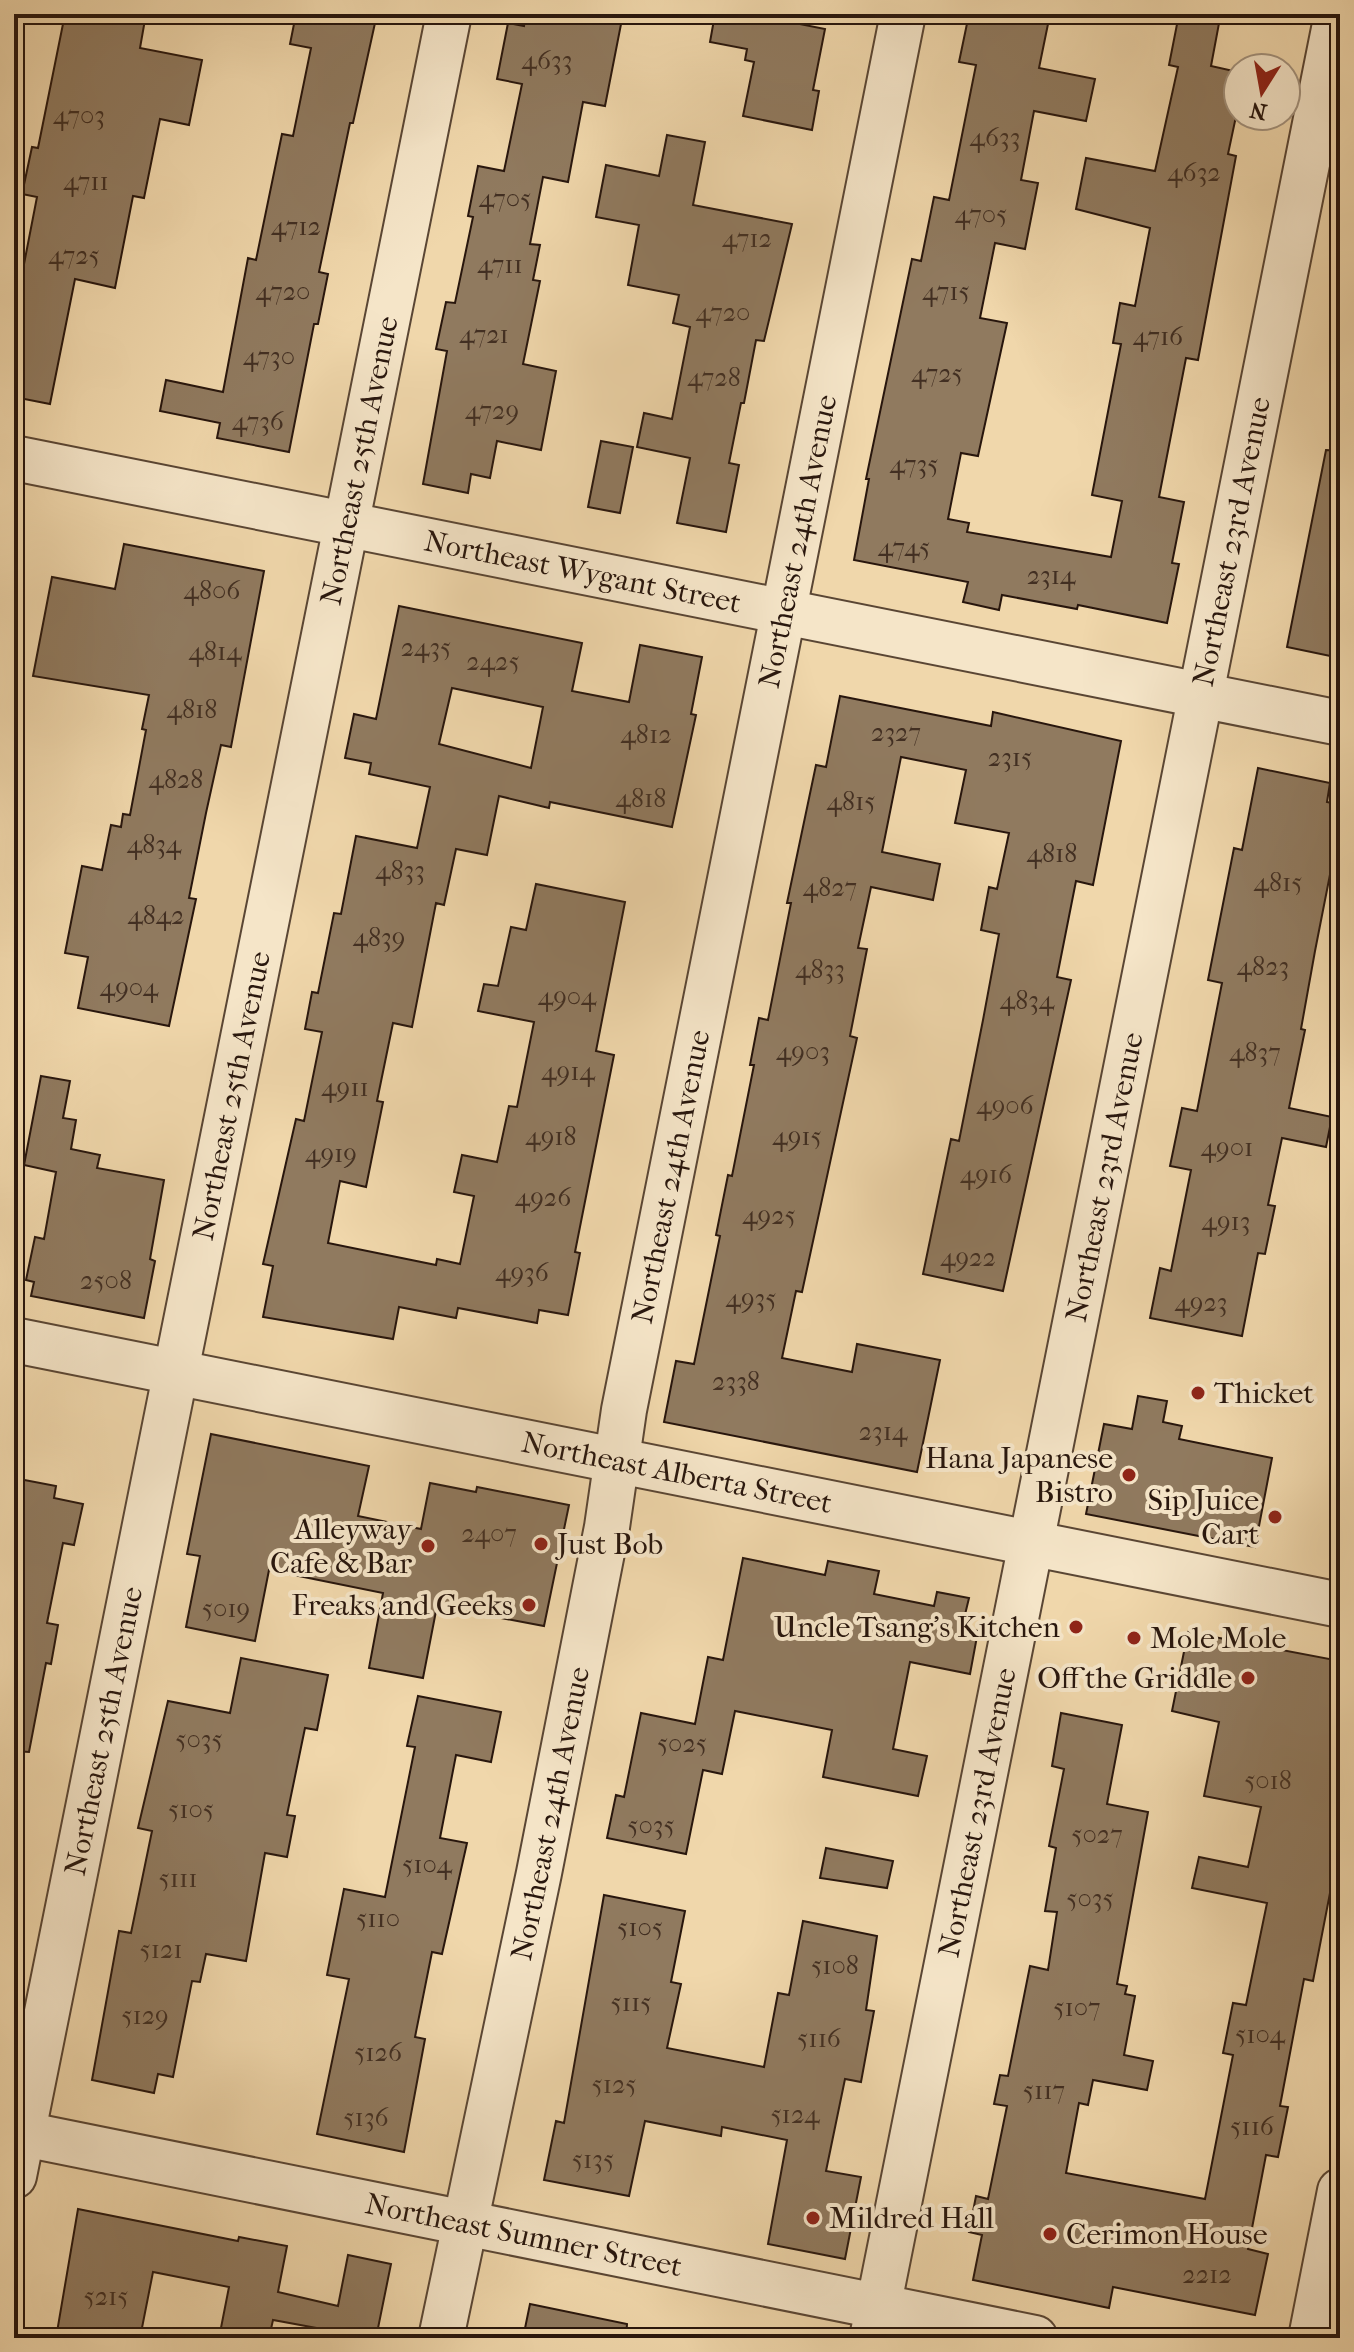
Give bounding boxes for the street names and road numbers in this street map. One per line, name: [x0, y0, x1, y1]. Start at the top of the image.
street label: Northeast 25th Avenue: [314, 313, 406, 608]
street label: Northeast 24th Avenue: [752, 391, 845, 691]
street label: Northeast 23rd Avenue: [1186, 394, 1278, 689]
street label: Northeast Wygant Street: [421, 523, 744, 621]
street label: Northeast 25th Avenue: [186, 948, 278, 1243]
street label: Northeast 24th Avenue: [625, 1027, 718, 1327]
street label: Northeast 23rd Avenue: [1059, 1029, 1151, 1325]
street label: Northeast Alberta Street: [519, 1425, 835, 1521]
street label: Northeast 25th Avenue: [58, 1583, 150, 1878]
street label: Northeast 24th Avenue: [504, 1663, 597, 1963]
street label: Northeast 23rd Avenue: [932, 1665, 1024, 1960]
street label: Northeast Sumner Street: [362, 2186, 685, 2284]

